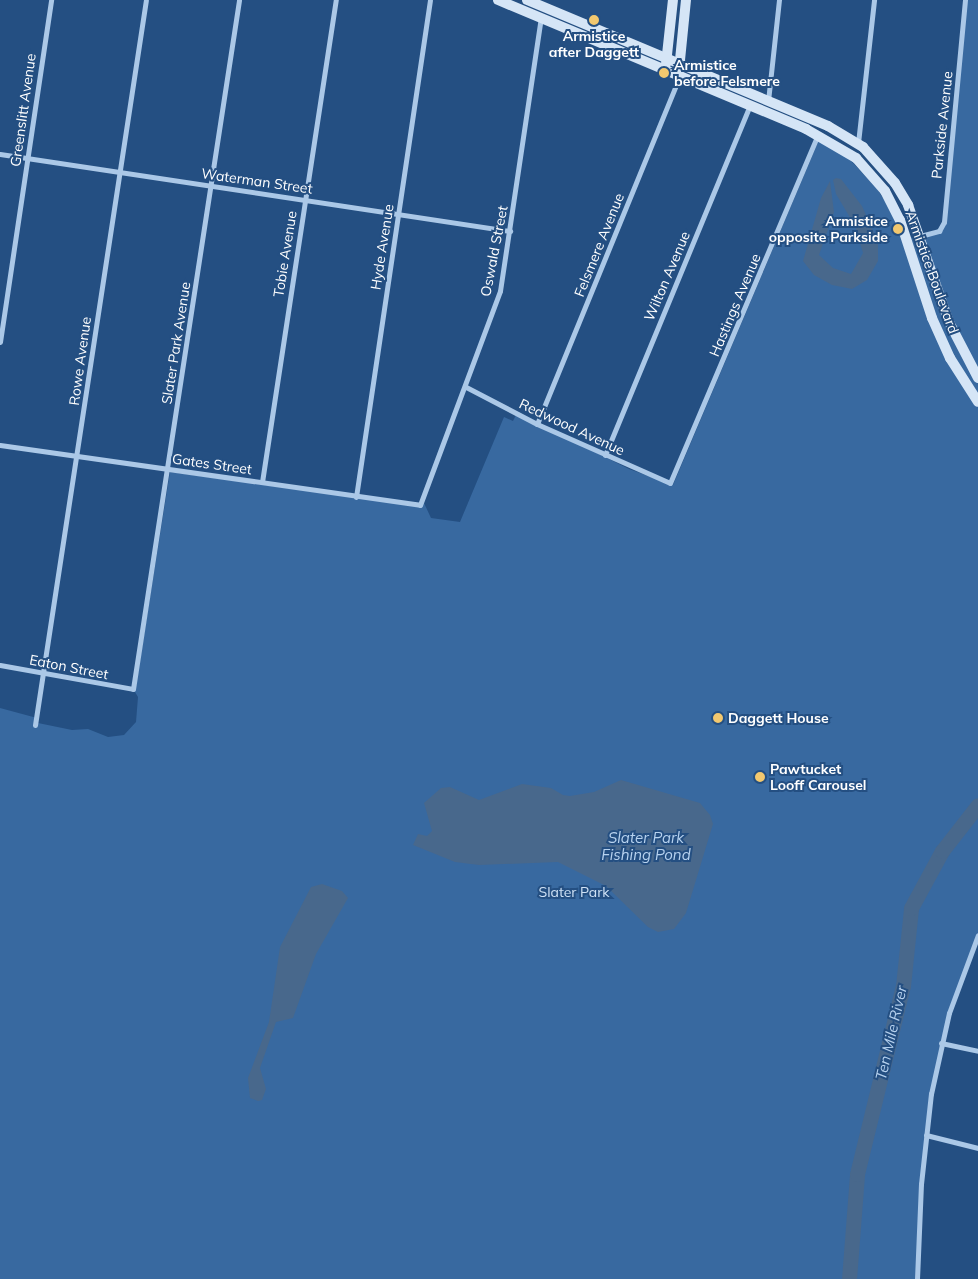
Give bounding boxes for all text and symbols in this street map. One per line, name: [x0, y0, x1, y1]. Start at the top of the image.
marker: Armistice after Daggett: [588, 14, 600, 26]
place label: Armistice after Daggett: [549, 28, 639, 60]
street label: Greenslitt Avenue: [7, 52, 39, 168]
place label: Armistice before Felsmere: [674, 57, 780, 90]
marker: Armistice before Felsmere: [658, 67, 670, 79]
street label: Parkside Avenue: [928, 70, 956, 180]
street label: Waterman Street: [200, 165, 314, 197]
street label: Felsmere Avenue: [571, 191, 627, 299]
street label: Hyde Avenue: [367, 203, 397, 291]
street label: Oswald Street: [477, 204, 511, 298]
street label: Armistice Boulevard: [902, 208, 962, 336]
street label: Tobie Avenue: [270, 210, 300, 298]
place label: Armistice opposite Parkside: [769, 213, 888, 246]
marker: Armistice opposite Parkside: [892, 223, 904, 235]
street label: Wilton Avenue: [641, 229, 693, 323]
street label: Hastings Avenue: [706, 251, 764, 359]
street label: Slater Park Avenue: [158, 281, 194, 405]
street label: Rowe Avenue: [65, 316, 95, 406]
street label: Redwood Avenue: [517, 395, 627, 459]
street label: Gates Street: [171, 450, 253, 478]
street label: Eaton Street: [28, 651, 110, 683]
place label: Daggett House: [728, 710, 829, 726]
marker: Daggett House: [712, 712, 724, 724]
place label: Pawtucket Looff Carousel: [770, 761, 866, 794]
marker: Pawtucket Looff Carousel: [754, 771, 766, 783]
water label: Slater Park Fishing Pond: [601, 828, 691, 863]
park label: Slater Park: [538, 884, 610, 900]
water label: Ten Mile River: [871, 984, 911, 1082]

